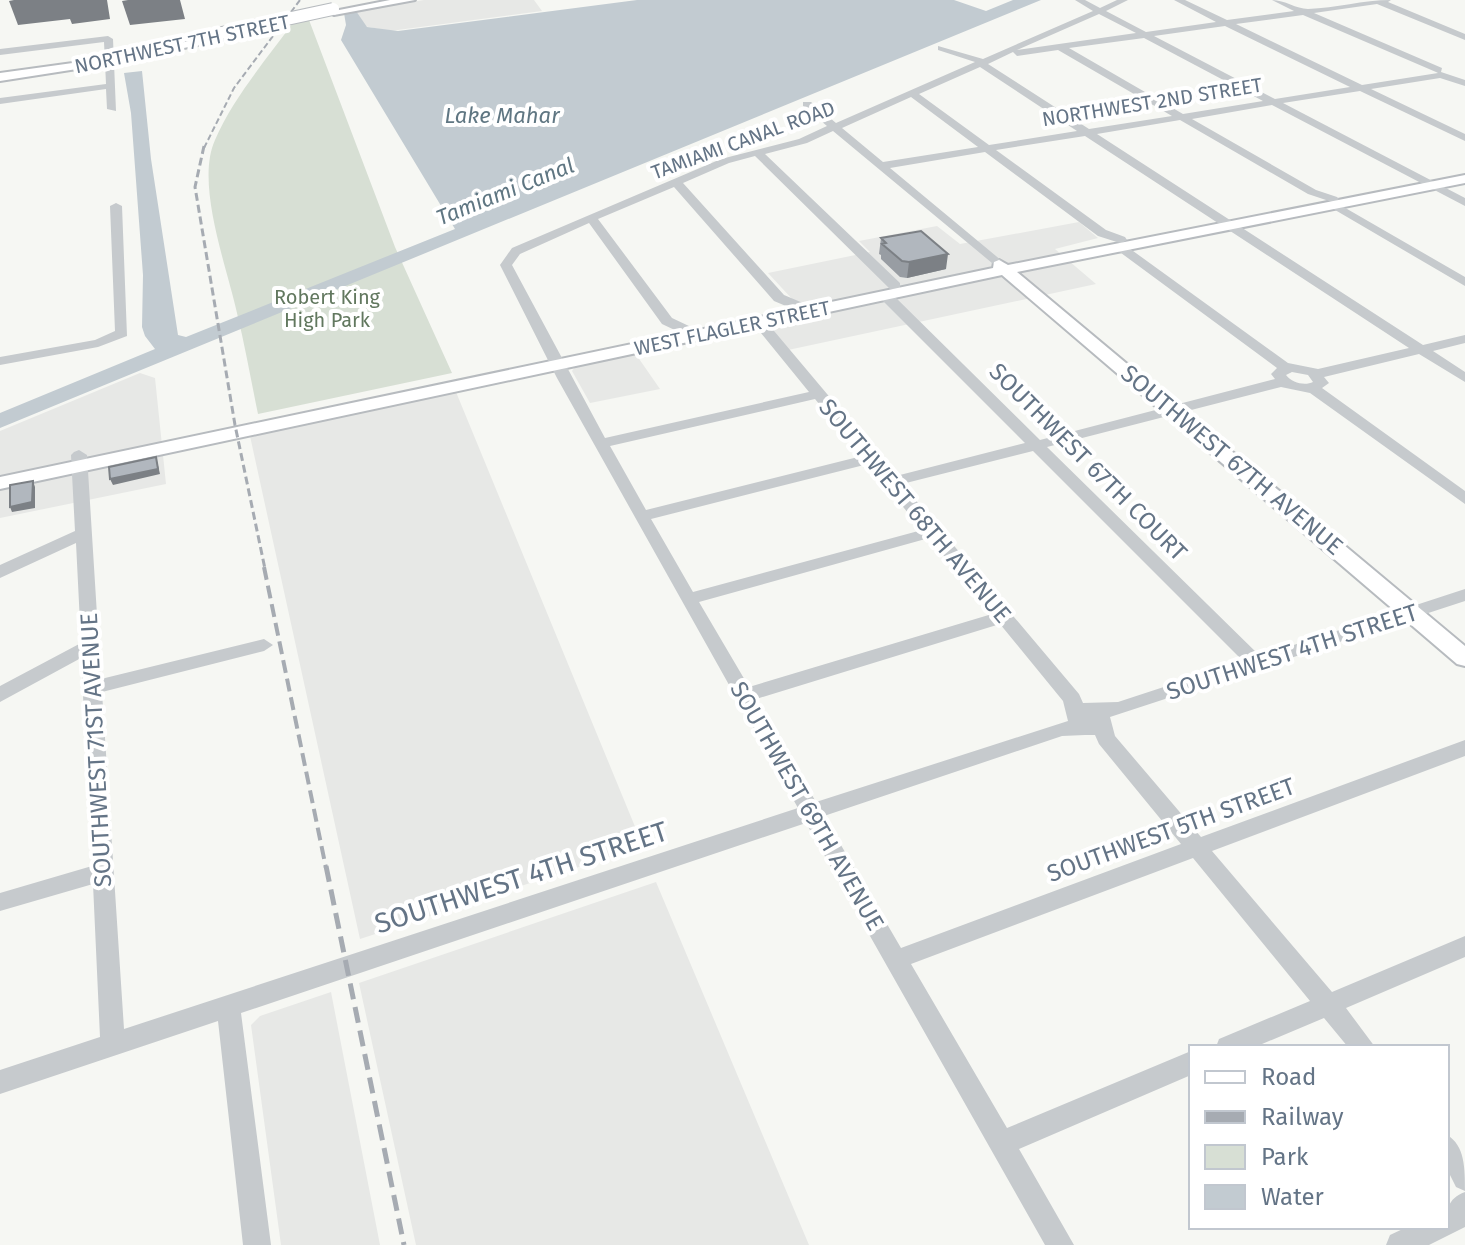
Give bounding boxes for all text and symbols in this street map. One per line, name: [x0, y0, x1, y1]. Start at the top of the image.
street label: NORTHWEST 7TH STREET: [72, 9, 292, 79]
street label: NORTHWEST 2ND STREET: [1040, 73, 1264, 131]
street label: TAMIAMI CANAL ROAD: [648, 96, 838, 184]
water label: Lake Mahar: [444, 102, 560, 129]
water label: Tamiami Canal: [432, 152, 578, 231]
park label: Robert King High Park: [274, 285, 381, 332]
street label: WEST FLAGLER STREET: [632, 295, 833, 360]
street label: SOUTHWEST 67TH COURT: [983, 357, 1193, 567]
street label: SOUTHWEST 67TH AVENUE: [1115, 359, 1349, 561]
street label: SOUTHWEST 68TH AVENUE: [813, 393, 1017, 629]
street label: SOUTHWEST 4TH STREET: [1163, 598, 1422, 706]
street label: SOUTHWEST 71ST AVENUE: [75, 612, 117, 888]
street label: SOUTHWEST 69TH AVENUE: [724, 677, 890, 935]
street label: SOUTHWEST 5TH STREET: [1043, 772, 1299, 888]
street label: SOUTHWEST 4TH STREET: [371, 814, 672, 940]
legend: [1189, 1045, 1449, 1229]
text: Road: [1261, 1063, 1316, 1091]
text: Railway: [1261, 1103, 1344, 1131]
text: Park: [1261, 1143, 1309, 1171]
text: Water: [1261, 1183, 1325, 1211]

